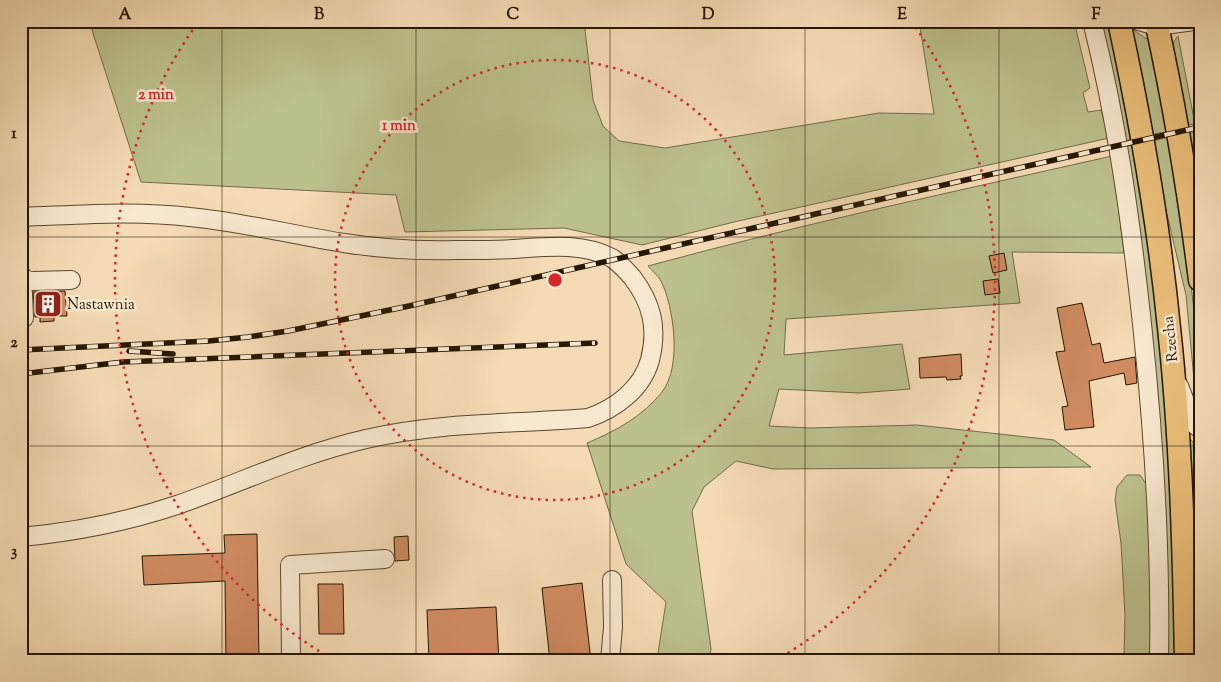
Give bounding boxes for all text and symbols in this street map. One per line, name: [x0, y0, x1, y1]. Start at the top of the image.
text: A: [119, 4, 132, 27]
text: B: [314, 4, 324, 27]
text: C: [507, 4, 520, 27]
text: D: [702, 4, 715, 27]
text: E: [897, 4, 907, 27]
text: F: [1092, 4, 1101, 27]
text: 2 min: [138, 85, 174, 106]
text: 1 min: [382, 116, 416, 137]
text: 1: [11, 123, 17, 146]
centre of rings: [546, 271, 564, 289]
building icon: Nastawnia: [33, 289, 63, 319]
place label: Nastawnia: [67, 295, 135, 316]
street label: Rzecha: [1159, 315, 1184, 363]
text: 2: [10, 332, 18, 355]
text: 3: [11, 541, 18, 564]

